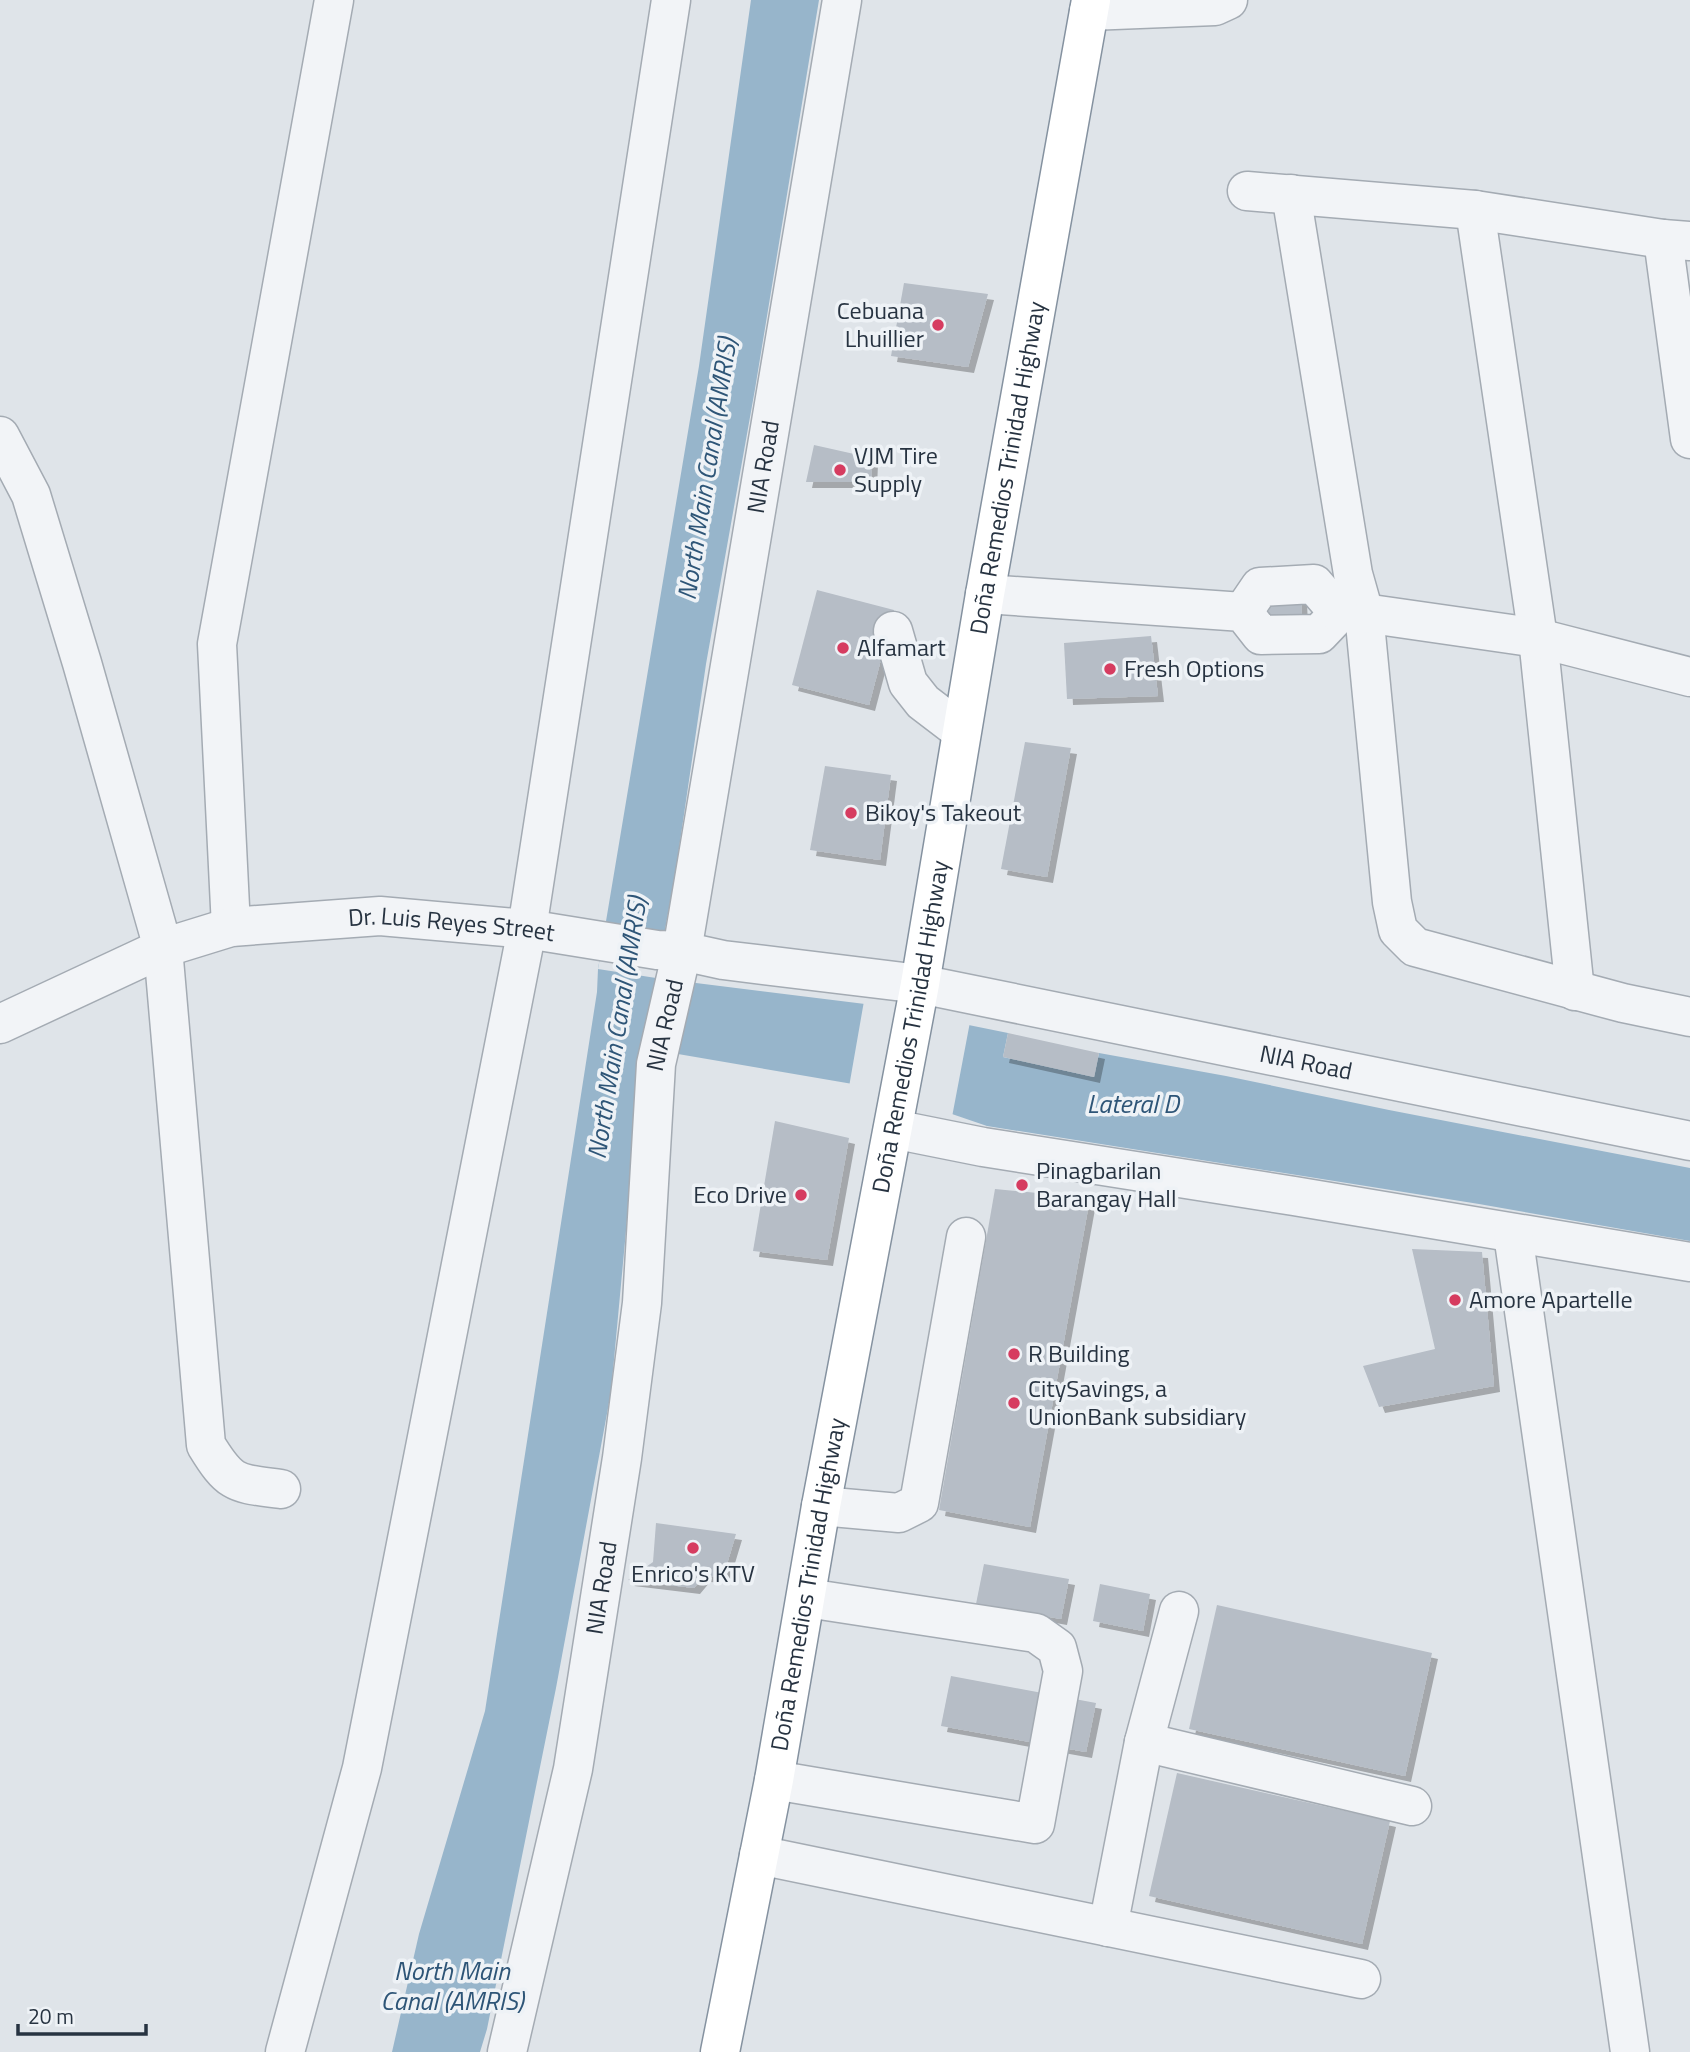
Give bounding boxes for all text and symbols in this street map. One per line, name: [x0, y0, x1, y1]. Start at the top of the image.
place label: Cebuana Lhuillier: [837, 292, 924, 356]
street label: Doña Remedios Trinidad Highway: [960, 298, 1054, 637]
marker: Cebuana Lhuillier: [930, 317, 946, 333]
water label: North Main Canal (AMRIS): [667, 333, 747, 602]
street label: NIA Road: [737, 418, 788, 516]
place label: VJM Tire Supply: [854, 437, 938, 501]
marker: VJM Tire Supply: [832, 462, 848, 478]
place label: Alfamart: [857, 629, 946, 665]
marker: Alfamart: [835, 640, 851, 656]
place label: Fresh Options: [1124, 650, 1264, 686]
marker: Fresh Options: [1102, 661, 1118, 677]
place label: Bikoy's Takeout: [865, 794, 1022, 830]
marker: Bikoy's Takeout: [843, 805, 859, 821]
street label: Doña Remedios Trinidad Highway: [862, 857, 957, 1196]
water label: North Main Canal (AMRIS): [577, 892, 657, 1161]
street label: Dr. Luis Reyes Street: [347, 897, 558, 950]
street label: NIA Road: [636, 975, 692, 1075]
street label: NIA Road: [1257, 1035, 1356, 1089]
water label: Lateral D: [1087, 1084, 1180, 1123]
place label: Pinagbarilan Barangay Hall: [1036, 1152, 1176, 1216]
place label: Eco Drive: [693, 1176, 787, 1212]
marker: Pinagbarilan Barangay Hall: [1014, 1177, 1030, 1193]
marker: Eco Drive: [793, 1187, 809, 1203]
place label: Amore Apartelle: [1469, 1281, 1633, 1317]
marker: Amore Apartelle: [1447, 1292, 1463, 1308]
place label: R Building: [1028, 1335, 1130, 1371]
marker: R Building: [1006, 1346, 1022, 1362]
place label: CitySavings, a UnionBank subsidiary: [1028, 1370, 1247, 1434]
marker: CitySavings, a UnionBank subsidiary: [1006, 1395, 1022, 1411]
street label: Doña Remedios Trinidad Highway: [760, 1414, 854, 1753]
street label: NIA Road: [575, 1539, 626, 1637]
marker: Enrico's KTV: [685, 1540, 701, 1556]
place label: Enrico's KTV: [631, 1555, 755, 1591]
water label: North Main Canal (AMRIS): [381, 1951, 526, 2020]
scale bar: [18, 1993, 145, 2037]
text: 20 m: [28, 2000, 74, 2032]

